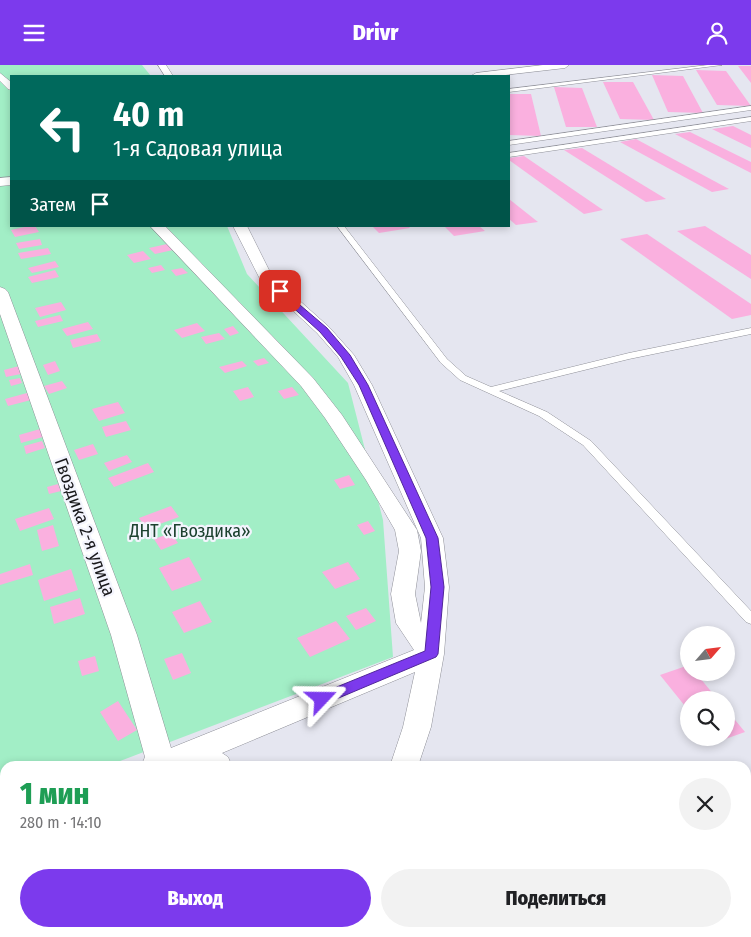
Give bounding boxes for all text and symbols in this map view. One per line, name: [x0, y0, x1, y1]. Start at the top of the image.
icon: menu: [20, 19, 48, 47]
text: Drivr: [353, 19, 398, 46]
icon: person: [703, 19, 731, 47]
text: 40 m: [113, 93, 184, 135]
icon: left: [30, 95, 95, 160]
text: 1-я Садовая улица: [113, 135, 283, 162]
icon: arrive: [86, 190, 114, 218]
text: Затем: [30, 193, 76, 216]
pin: [259, 270, 301, 312]
icon: arrive: [266, 277, 294, 305]
street label: Гвоздика 2-я улица: [50, 455, 120, 599]
park label: ДНТ «Гвоздика»: [128, 520, 251, 542]
north arrow: [680, 626, 735, 681]
map controls: [680, 626, 735, 746]
position arrow: [295, 672, 347, 724]
button: search: [680, 691, 735, 746]
text: 1 мин: [20, 776, 89, 812]
button: close: [679, 778, 731, 830]
text: 280 m · 14:10: [20, 813, 102, 832]
button: Выход: [20, 869, 371, 927]
button: Поделиться: [381, 869, 731, 927]

